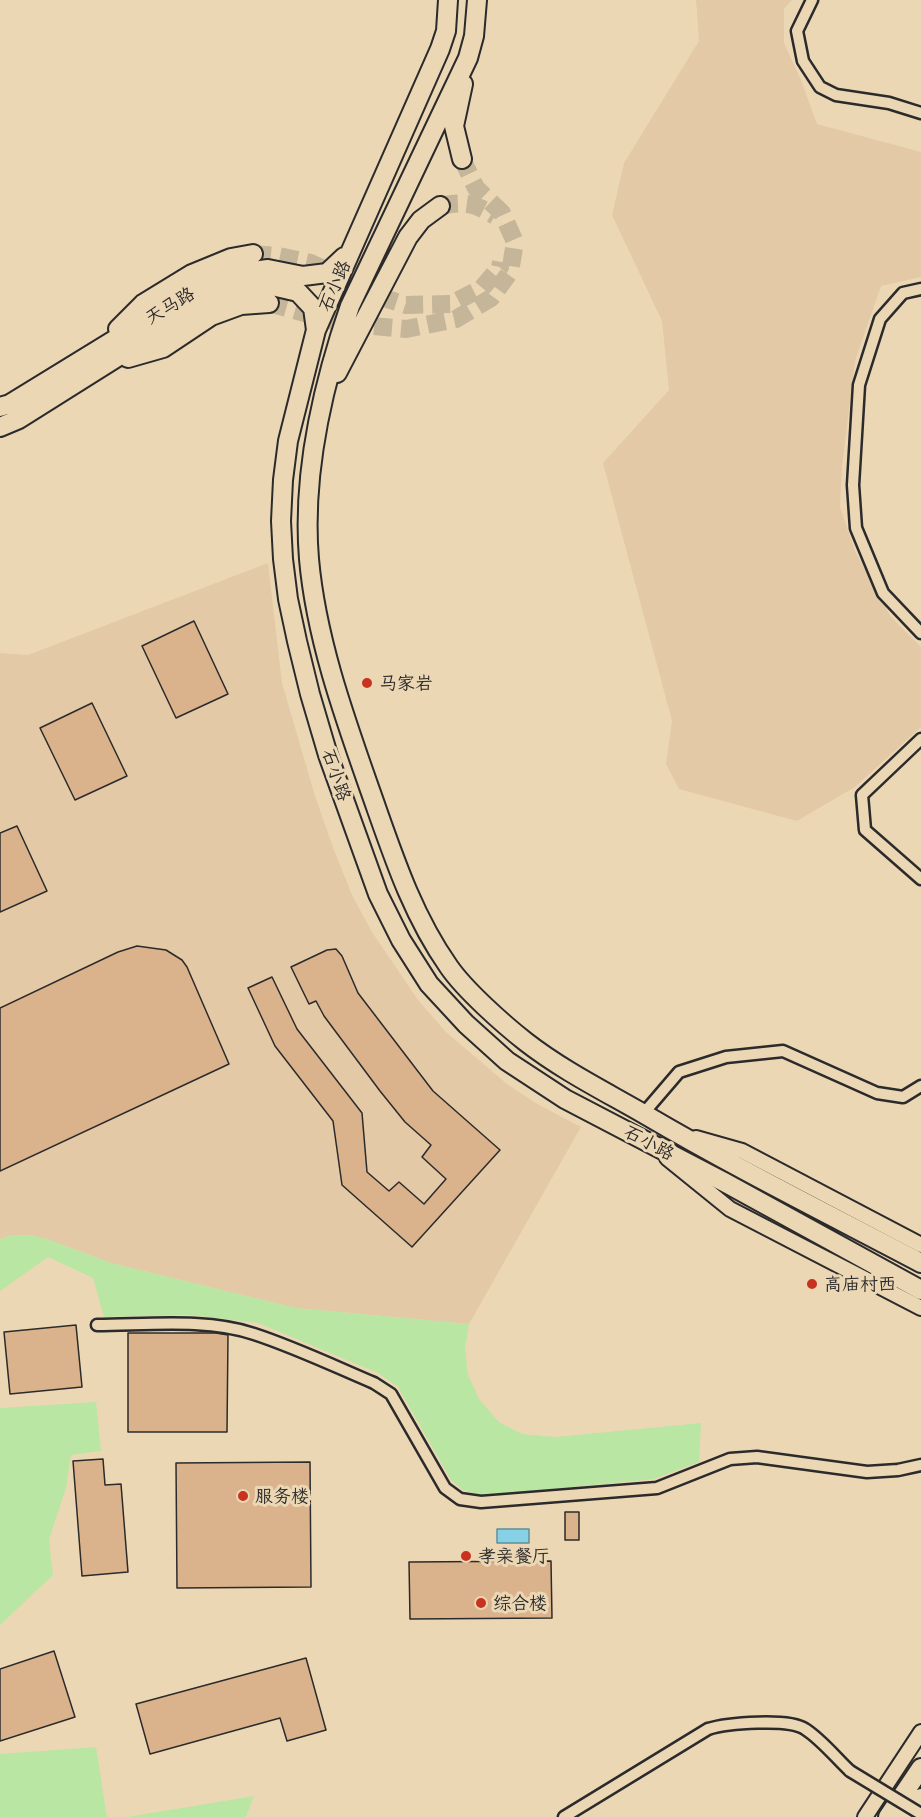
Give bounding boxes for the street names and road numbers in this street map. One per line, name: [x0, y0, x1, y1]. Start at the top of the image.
street label: 石小路: [315, 257, 355, 315]
street label: 天马路: [141, 283, 199, 329]
street label: 石小路: [317, 746, 355, 804]
street label: 石小路: [620, 1121, 678, 1165]

